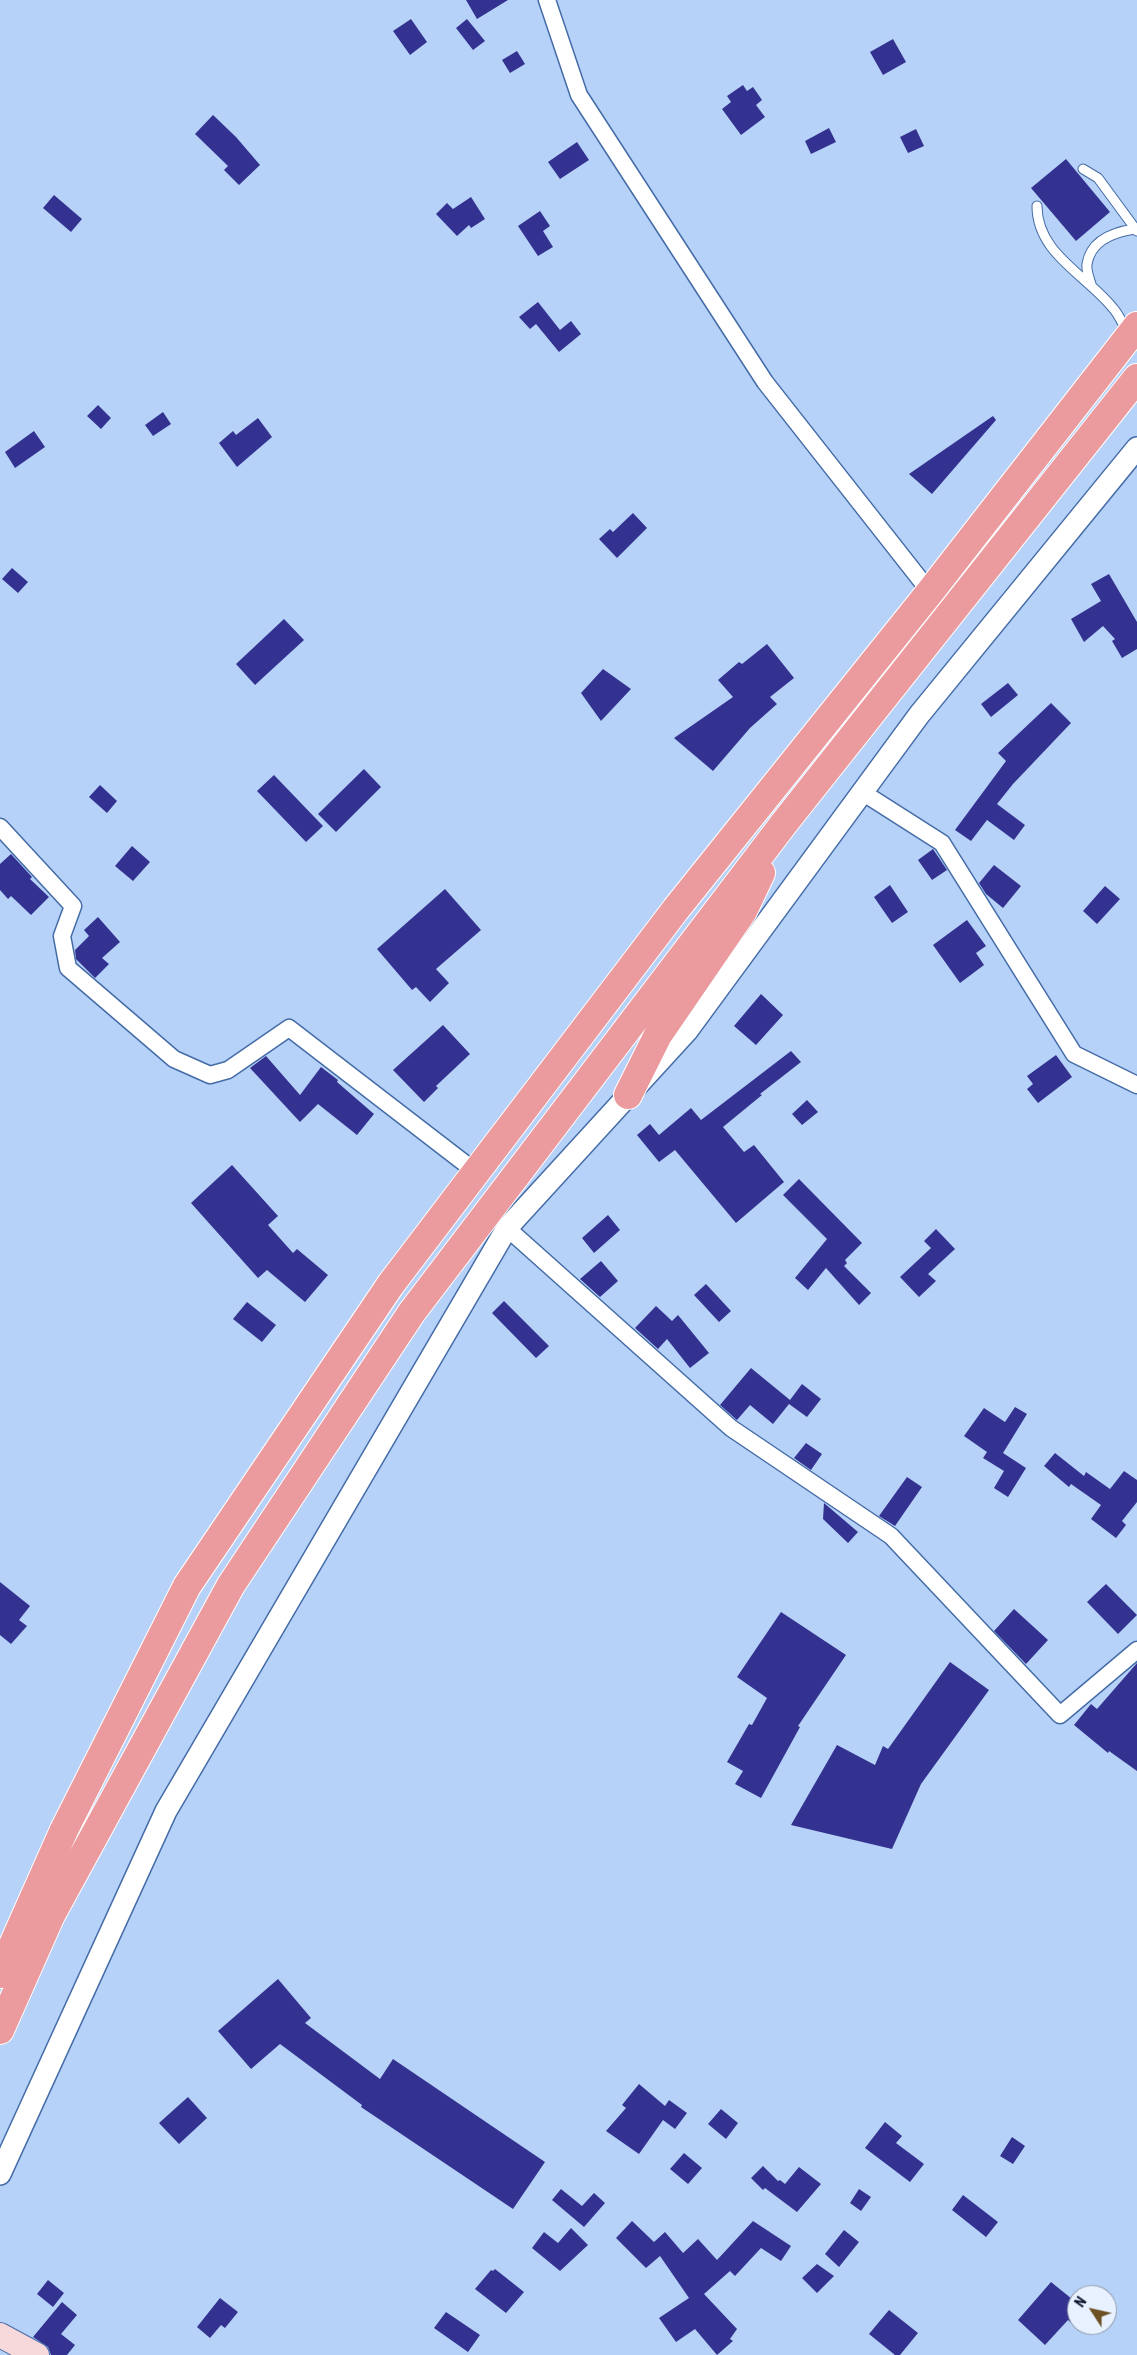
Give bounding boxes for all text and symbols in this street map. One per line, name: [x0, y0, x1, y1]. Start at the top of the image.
north arrow: [1067, 2285, 1117, 2335]
text: N: [1072, 2294, 1090, 2310]

